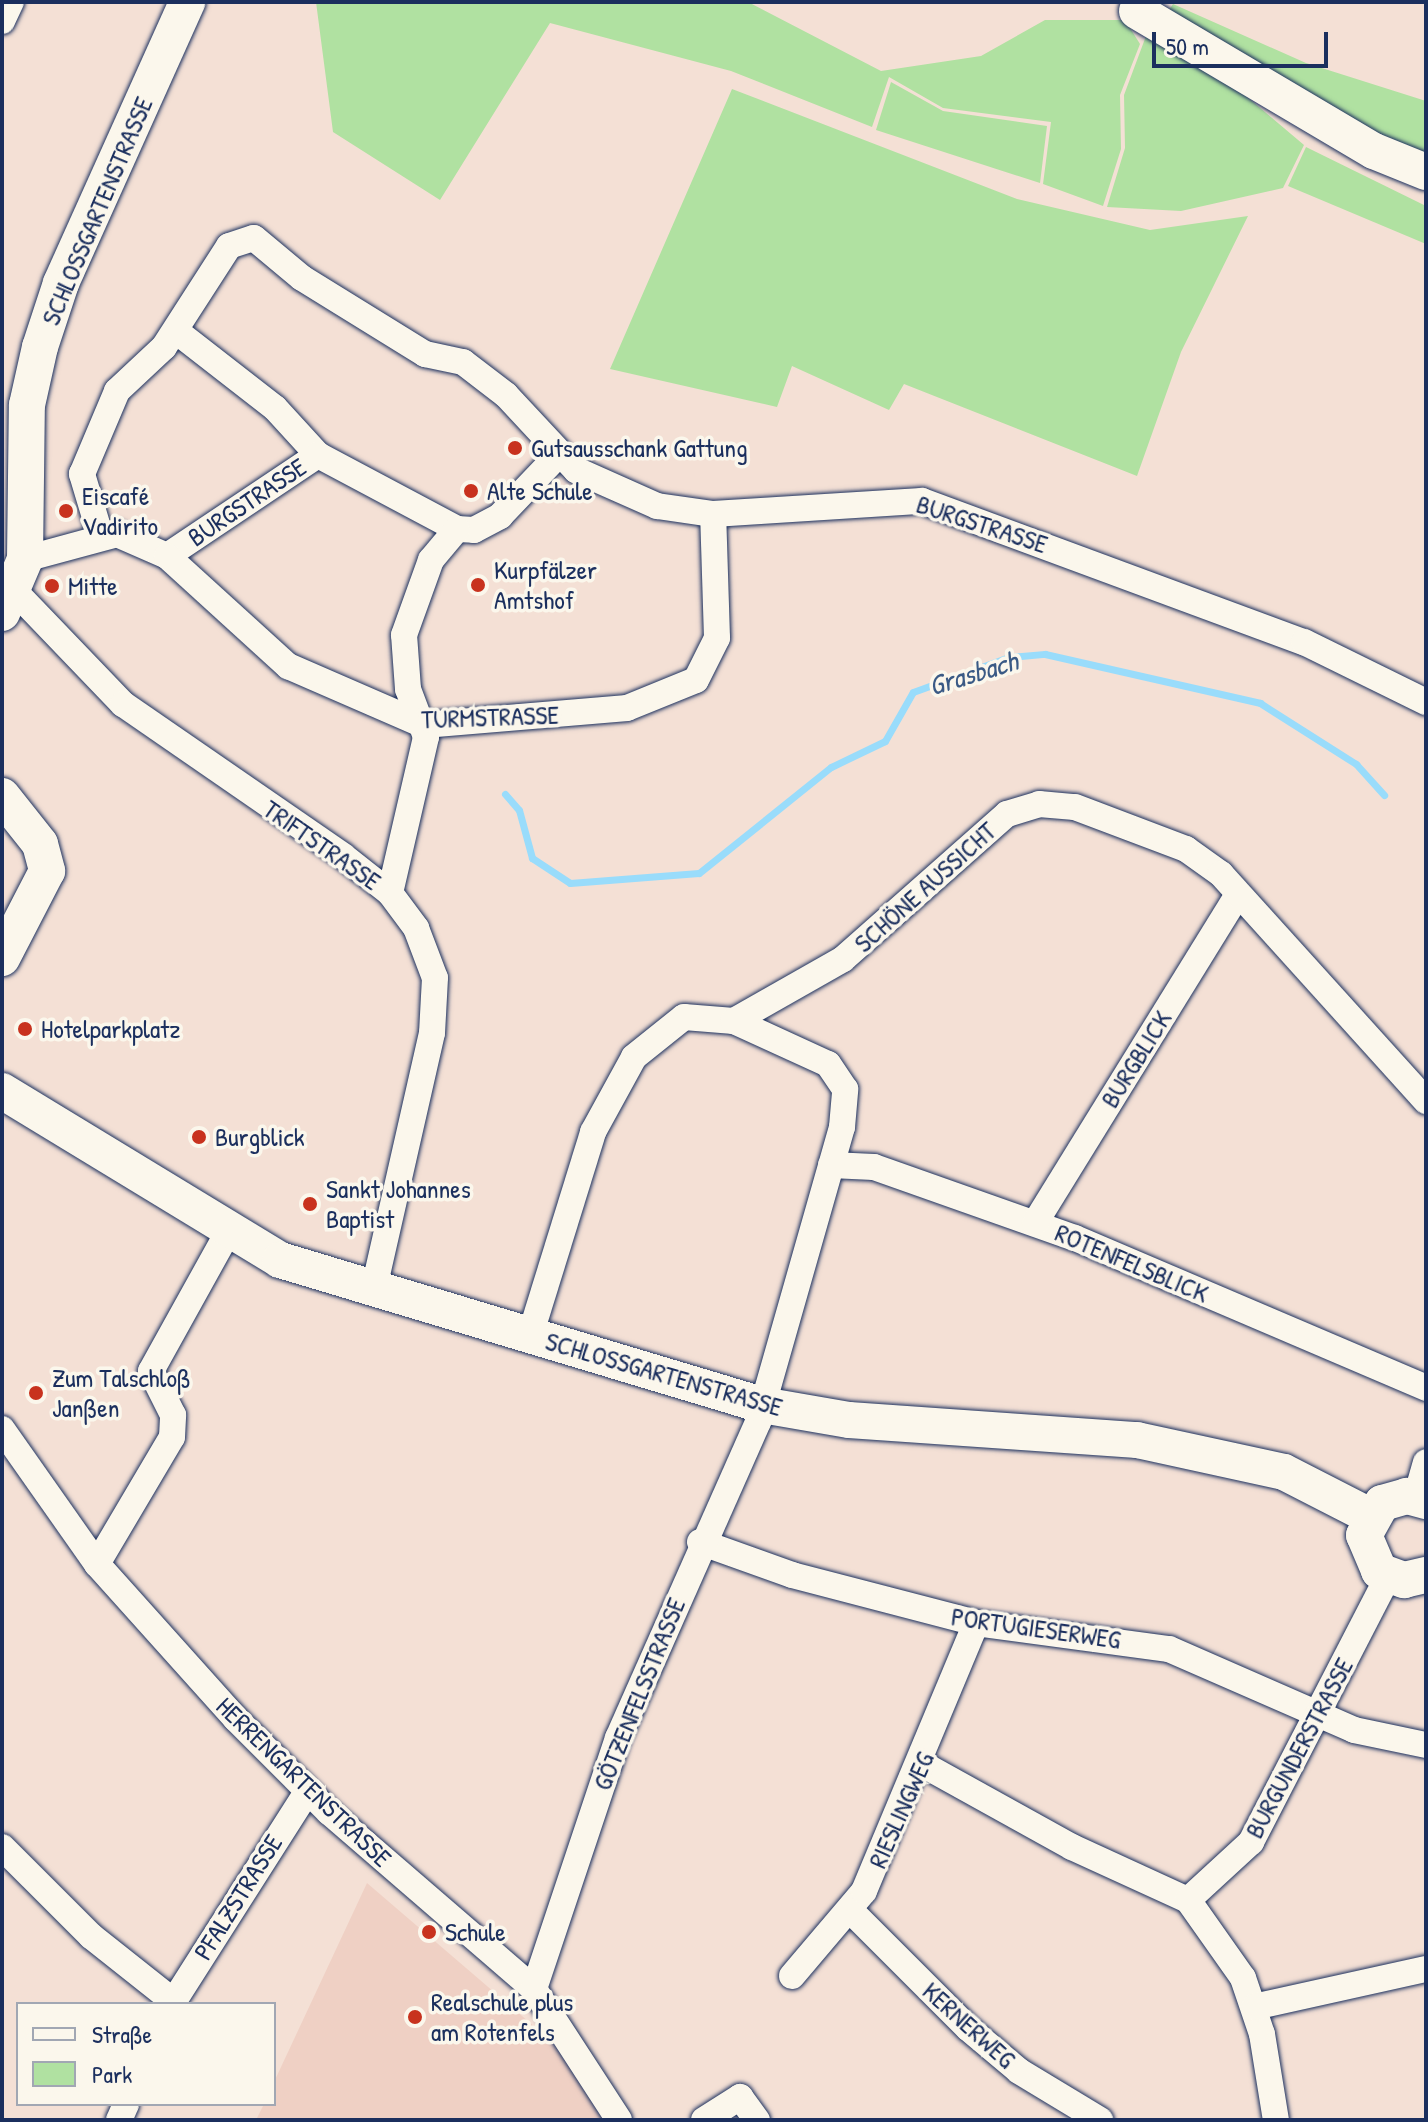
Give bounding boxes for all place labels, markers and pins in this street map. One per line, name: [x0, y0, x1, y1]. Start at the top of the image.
place label: Gutsausschank Gattung: [531, 432, 747, 464]
marker: Gutsausschank Gattung: [506, 439, 524, 457]
place label: Alte Schule: [487, 475, 592, 507]
place label: Eiscafé Vadirito: [82, 480, 158, 542]
marker: Alte Schule: [462, 482, 480, 500]
marker: Eiscafé Vadirito: [57, 502, 75, 520]
place label: Kurpfälzer Amtshof: [494, 554, 597, 616]
place label: Mitte: [68, 570, 118, 602]
marker: Kurpfälzer Amtshof: [469, 576, 487, 594]
marker: Mitte: [43, 577, 61, 595]
place label: Hotelparkplatz: [41, 1013, 180, 1045]
marker: Hotelparkplatz: [16, 1020, 34, 1038]
place label: Burgblick: [215, 1121, 304, 1153]
marker: Burgblick: [190, 1128, 208, 1146]
place label: Sankt Johannes Baptist: [326, 1173, 471, 1234]
marker: Sankt Johannes Baptist: [301, 1195, 319, 1213]
place label: Zum Talschloß Janßen: [52, 1362, 191, 1424]
marker: Zum Talschloß Janßen: [27, 1384, 45, 1402]
place label: Schule: [445, 1916, 506, 1948]
marker: Schule: [420, 1923, 438, 1941]
place label: Realschule plus am Rotenfels: [431, 1986, 573, 2048]
marker: Realschule plus am Rotenfels: [406, 2008, 424, 2026]

